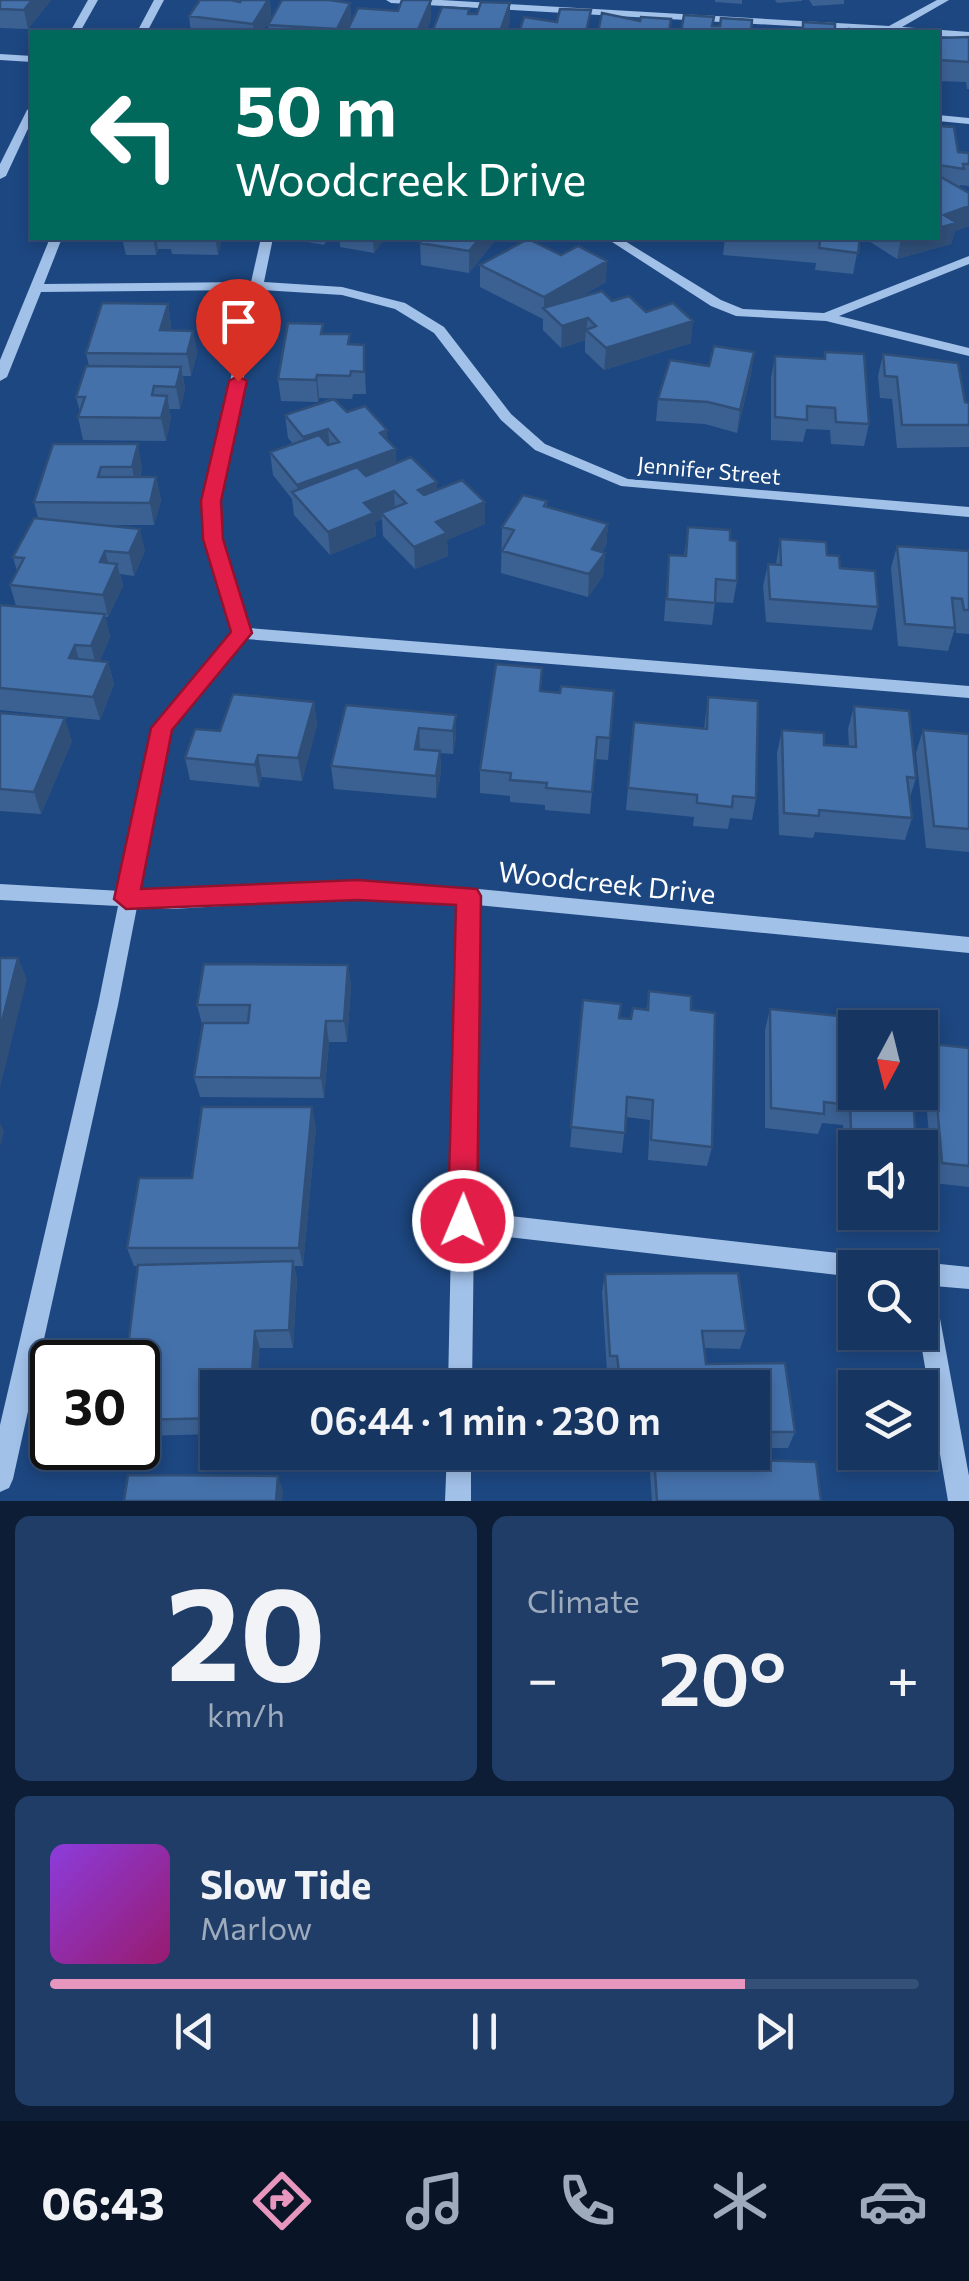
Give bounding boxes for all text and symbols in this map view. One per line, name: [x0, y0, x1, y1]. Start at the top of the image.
text: 50 m: [235, 65, 397, 150]
icon: left: [70, 70, 200, 200]
text: Woodcreek Drive: [235, 150, 586, 205]
pin: [196, 279, 281, 382]
icon: arrive: [211, 294, 266, 349]
street label: Jennifer Street: [636, 450, 782, 490]
street label: Woodcreek Drive: [497, 854, 717, 910]
north arrow: [838, 1010, 938, 1110]
map controls: [838, 1010, 938, 1470]
button: sound: [838, 1130, 938, 1230]
position arrow: [411, 1169, 515, 1273]
button: search: [838, 1250, 938, 1350]
speed limit sign: 30: [30, 1340, 160, 1470]
button: layers: [838, 1370, 938, 1470]
text: 06:44 · 1 min · 230 m: [309, 1396, 661, 1443]
text: 20: [166, 1549, 326, 1708]
text: Climate: [527, 1580, 640, 1620]
text: 20°: [658, 1630, 787, 1721]
text: −: [527, 1643, 558, 1710]
text: +: [887, 1643, 919, 1710]
text: km/h: [207, 1694, 285, 1734]
text: Slow Tide: [200, 1860, 371, 1907]
text: Marlow: [200, 1907, 312, 1947]
icon: previous: [167, 2004, 222, 2059]
icon: pause: [457, 2004, 512, 2059]
icon: next: [747, 2004, 802, 2059]
icon: directions: [247, 2166, 317, 2236]
icon: music: [400, 2166, 470, 2236]
icon: phone: [552, 2166, 622, 2236]
icon: climate: [705, 2166, 775, 2236]
icon: car: [858, 2166, 928, 2236]
text: 06:43: [41, 2174, 165, 2229]

